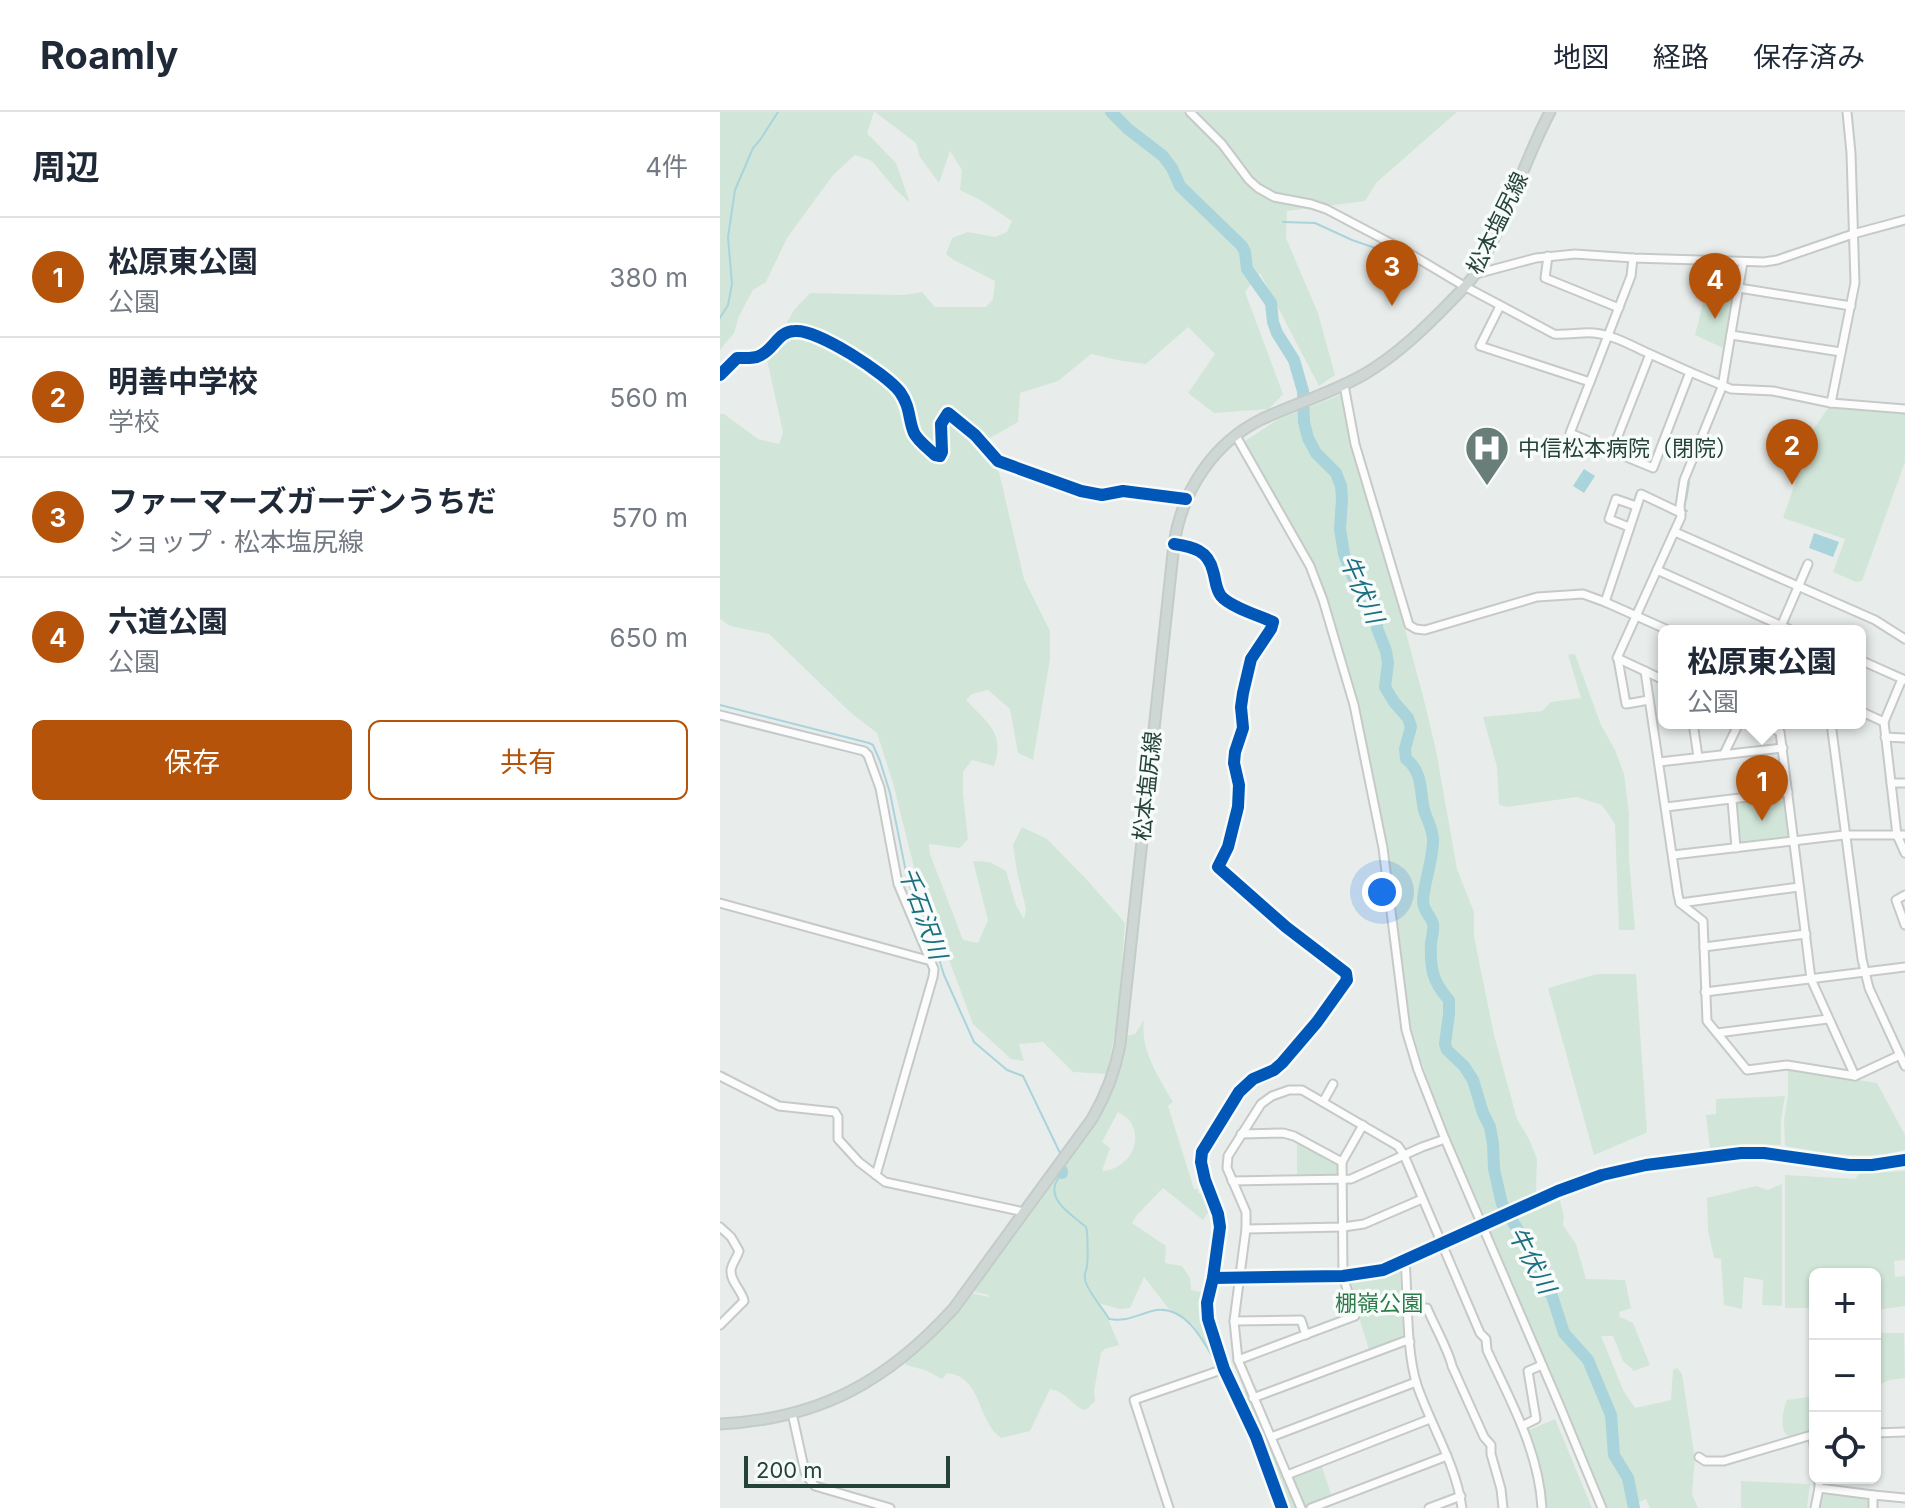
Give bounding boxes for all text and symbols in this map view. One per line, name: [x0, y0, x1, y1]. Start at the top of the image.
text: Roamly: [40, 32, 178, 78]
text: 地図: [1553, 40, 1609, 74]
text: 経路: [1653, 40, 1709, 74]
text: 保存済み: [1753, 40, 1865, 74]
text: 周辺: [32, 146, 100, 187]
text: 4件: [645, 151, 688, 182]
street label: 松本塩尻線: [1461, 168, 1533, 278]
pin: 3: [1366, 240, 1418, 306]
text: 松原東公園: [108, 243, 258, 279]
pin: 4: [1689, 253, 1741, 319]
text: 1: [52, 262, 64, 293]
text: 380 m: [609, 262, 688, 293]
text: 公園: [108, 286, 160, 317]
text: 明善中学校: [108, 363, 258, 399]
text: 2: [50, 382, 66, 413]
text: 560 m: [610, 382, 688, 413]
text: 学校: [108, 406, 160, 437]
pin: 2: [1766, 419, 1818, 485]
hospital icon: 中信松本病院（閉院）: [1463, 424, 1511, 487]
place label: 中信松本病院（閉院）: [1518, 435, 1738, 461]
text: ファーマーズガーデンうちだ: [108, 483, 497, 519]
text: 3: [50, 502, 66, 533]
text: 570 m: [611, 502, 688, 533]
text: ショップ · 松本塩尻線: [108, 526, 364, 557]
water label: 牛伏川: [1334, 550, 1391, 631]
text: 六道公園: [108, 603, 228, 639]
text: 4: [49, 622, 67, 653]
text: 650 m: [610, 622, 688, 653]
popup: [1658, 625, 1866, 729]
text: 松原東公園: [1687, 643, 1837, 679]
text: 公園: [108, 646, 160, 677]
text: 公園: [1687, 686, 1739, 717]
button: 保存: [32, 720, 352, 800]
button: 共有: [368, 720, 688, 800]
street label: 松本塩尻線: [1128, 730, 1166, 842]
pin: 1: [1736, 755, 1788, 821]
water label: 千石沢川: [893, 863, 954, 966]
your location: [1362, 872, 1402, 912]
water label: 牛伏川: [1502, 1221, 1563, 1301]
map controls: [1809, 1268, 1881, 1484]
button: +: [1809, 1268, 1881, 1340]
park label: 棚嶺公園: [1335, 1290, 1423, 1316]
button: −: [1809, 1340, 1881, 1412]
button: locate: [1809, 1412, 1881, 1484]
scale bar: [744, 1452, 950, 1488]
text: 200 m: [756, 1457, 823, 1483]

